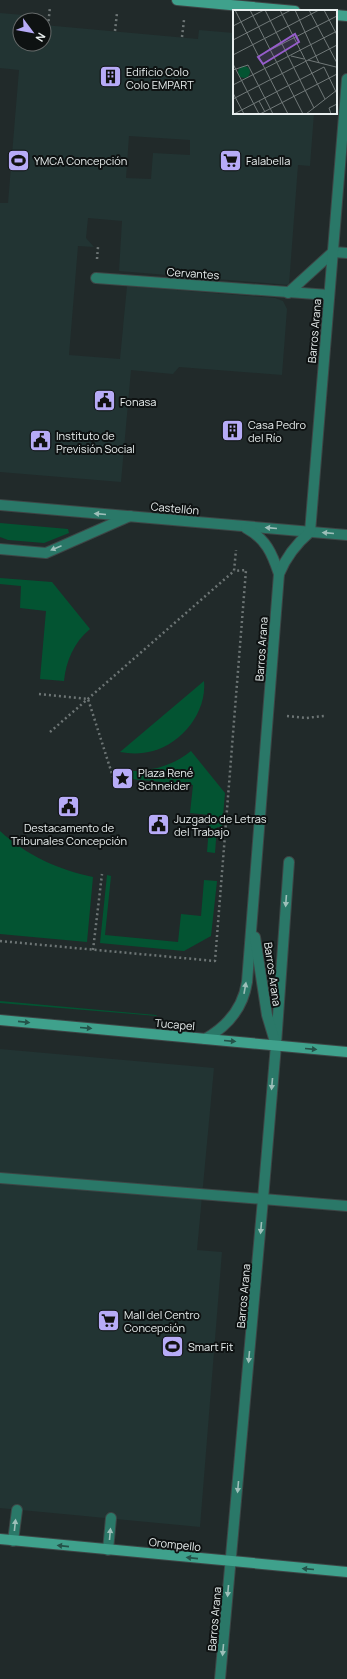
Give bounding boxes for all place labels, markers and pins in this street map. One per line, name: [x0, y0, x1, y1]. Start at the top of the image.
building icon: Edificio Colo Colo EMPART: [98, 64, 124, 90]
place label: Edificio Colo Colo EMPART: [126, 64, 194, 92]
sports icon: YMCA Concepción: [6, 147, 32, 173]
supermarket icon: Falabella: [218, 147, 244, 173]
place label: YMCA Concepción: [34, 153, 127, 168]
place label: Falabella: [246, 153, 290, 168]
public building icon: Fonasa: [92, 388, 118, 414]
place label: Fonasa: [120, 394, 156, 409]
building icon: Casa Pedro del Río: [219, 417, 245, 443]
place label: Casa Pedro del Río: [248, 417, 306, 445]
public building icon: Instituto de Previsión Social: [28, 428, 54, 454]
place label: Instituto de Previsión Social: [56, 428, 135, 456]
place icon: Plaza René Schneider: [109, 765, 135, 791]
place label: Plaza René Schneider: [138, 765, 194, 793]
public building icon: Destacamento de Tribunales Concepción: [56, 794, 82, 820]
public building icon: Juzgado de Letras del Trabajo: [145, 811, 171, 837]
place label: Juzgado de Letras del Trabajo: [174, 811, 267, 839]
place label: Destacamento de Tribunales Concepción: [11, 820, 127, 848]
supermarket icon: Mall del Centro Concepción: [95, 1307, 121, 1333]
place label: Mall del Centro Concepción: [124, 1307, 200, 1335]
sports icon: Smart Fit: [160, 1333, 186, 1359]
place label: Smart Fit: [188, 1339, 233, 1354]

